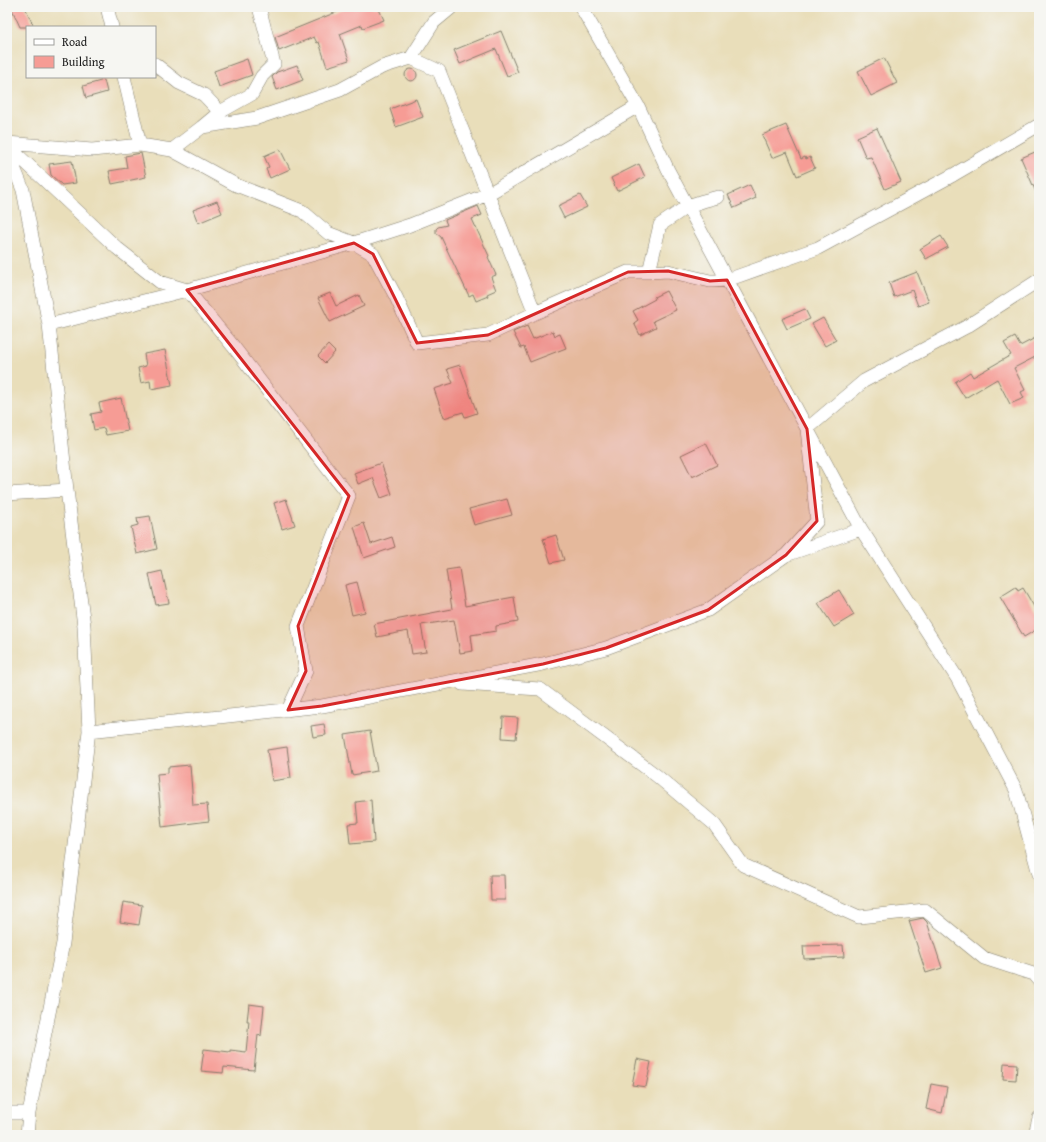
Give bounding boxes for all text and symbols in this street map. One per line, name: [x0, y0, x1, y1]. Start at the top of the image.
legend: [26, 26, 156, 78]
text: Road: [62, 33, 88, 50]
text: Building: [62, 53, 105, 70]

